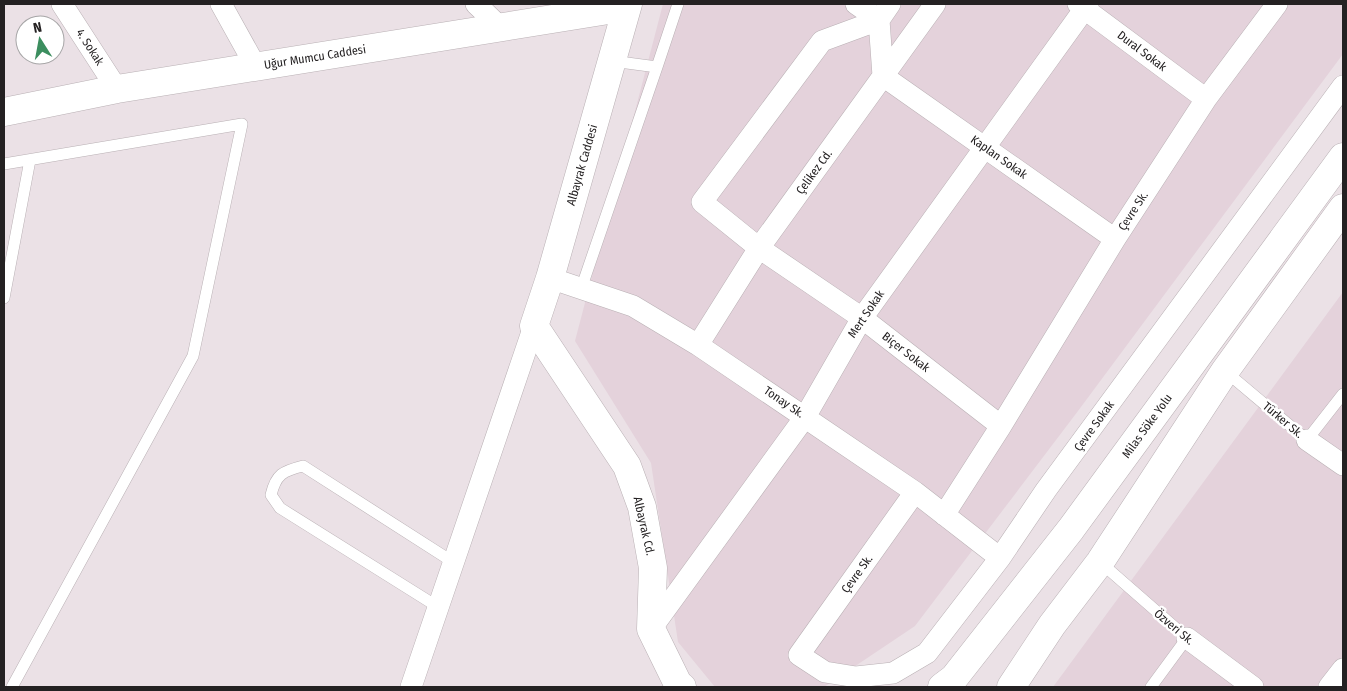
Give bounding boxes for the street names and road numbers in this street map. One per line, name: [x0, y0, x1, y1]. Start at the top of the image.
street label: 4. Sokak: [73, 26, 107, 68]
street label: Dural Sokak: [1115, 28, 1170, 74]
street label: Uğur Mumcu Caddesi: [263, 42, 367, 72]
street label: Albayrak Caddesi: [564, 123, 600, 207]
street label: Kaplan Sokak: [968, 132, 1030, 182]
street label: Çelikez Cd.: [793, 147, 835, 197]
street label: Çevre Sk.: [1115, 188, 1151, 233]
street label: Mert Sokak: [845, 287, 887, 341]
street label: Biçer Sokak: [879, 329, 933, 375]
street label: Tonay Sk.: [761, 383, 807, 421]
street label: Milas Söke Yolu: [1119, 391, 1175, 461]
street label: Çevre Sokak: [1071, 398, 1117, 454]
street label: Türker Sk.: [1260, 399, 1306, 441]
street label: Albayrak Cd.: [630, 495, 658, 557]
street label: Çevre Sk.: [838, 552, 876, 596]
street label: Özveri Sk.: [1151, 605, 1198, 648]

